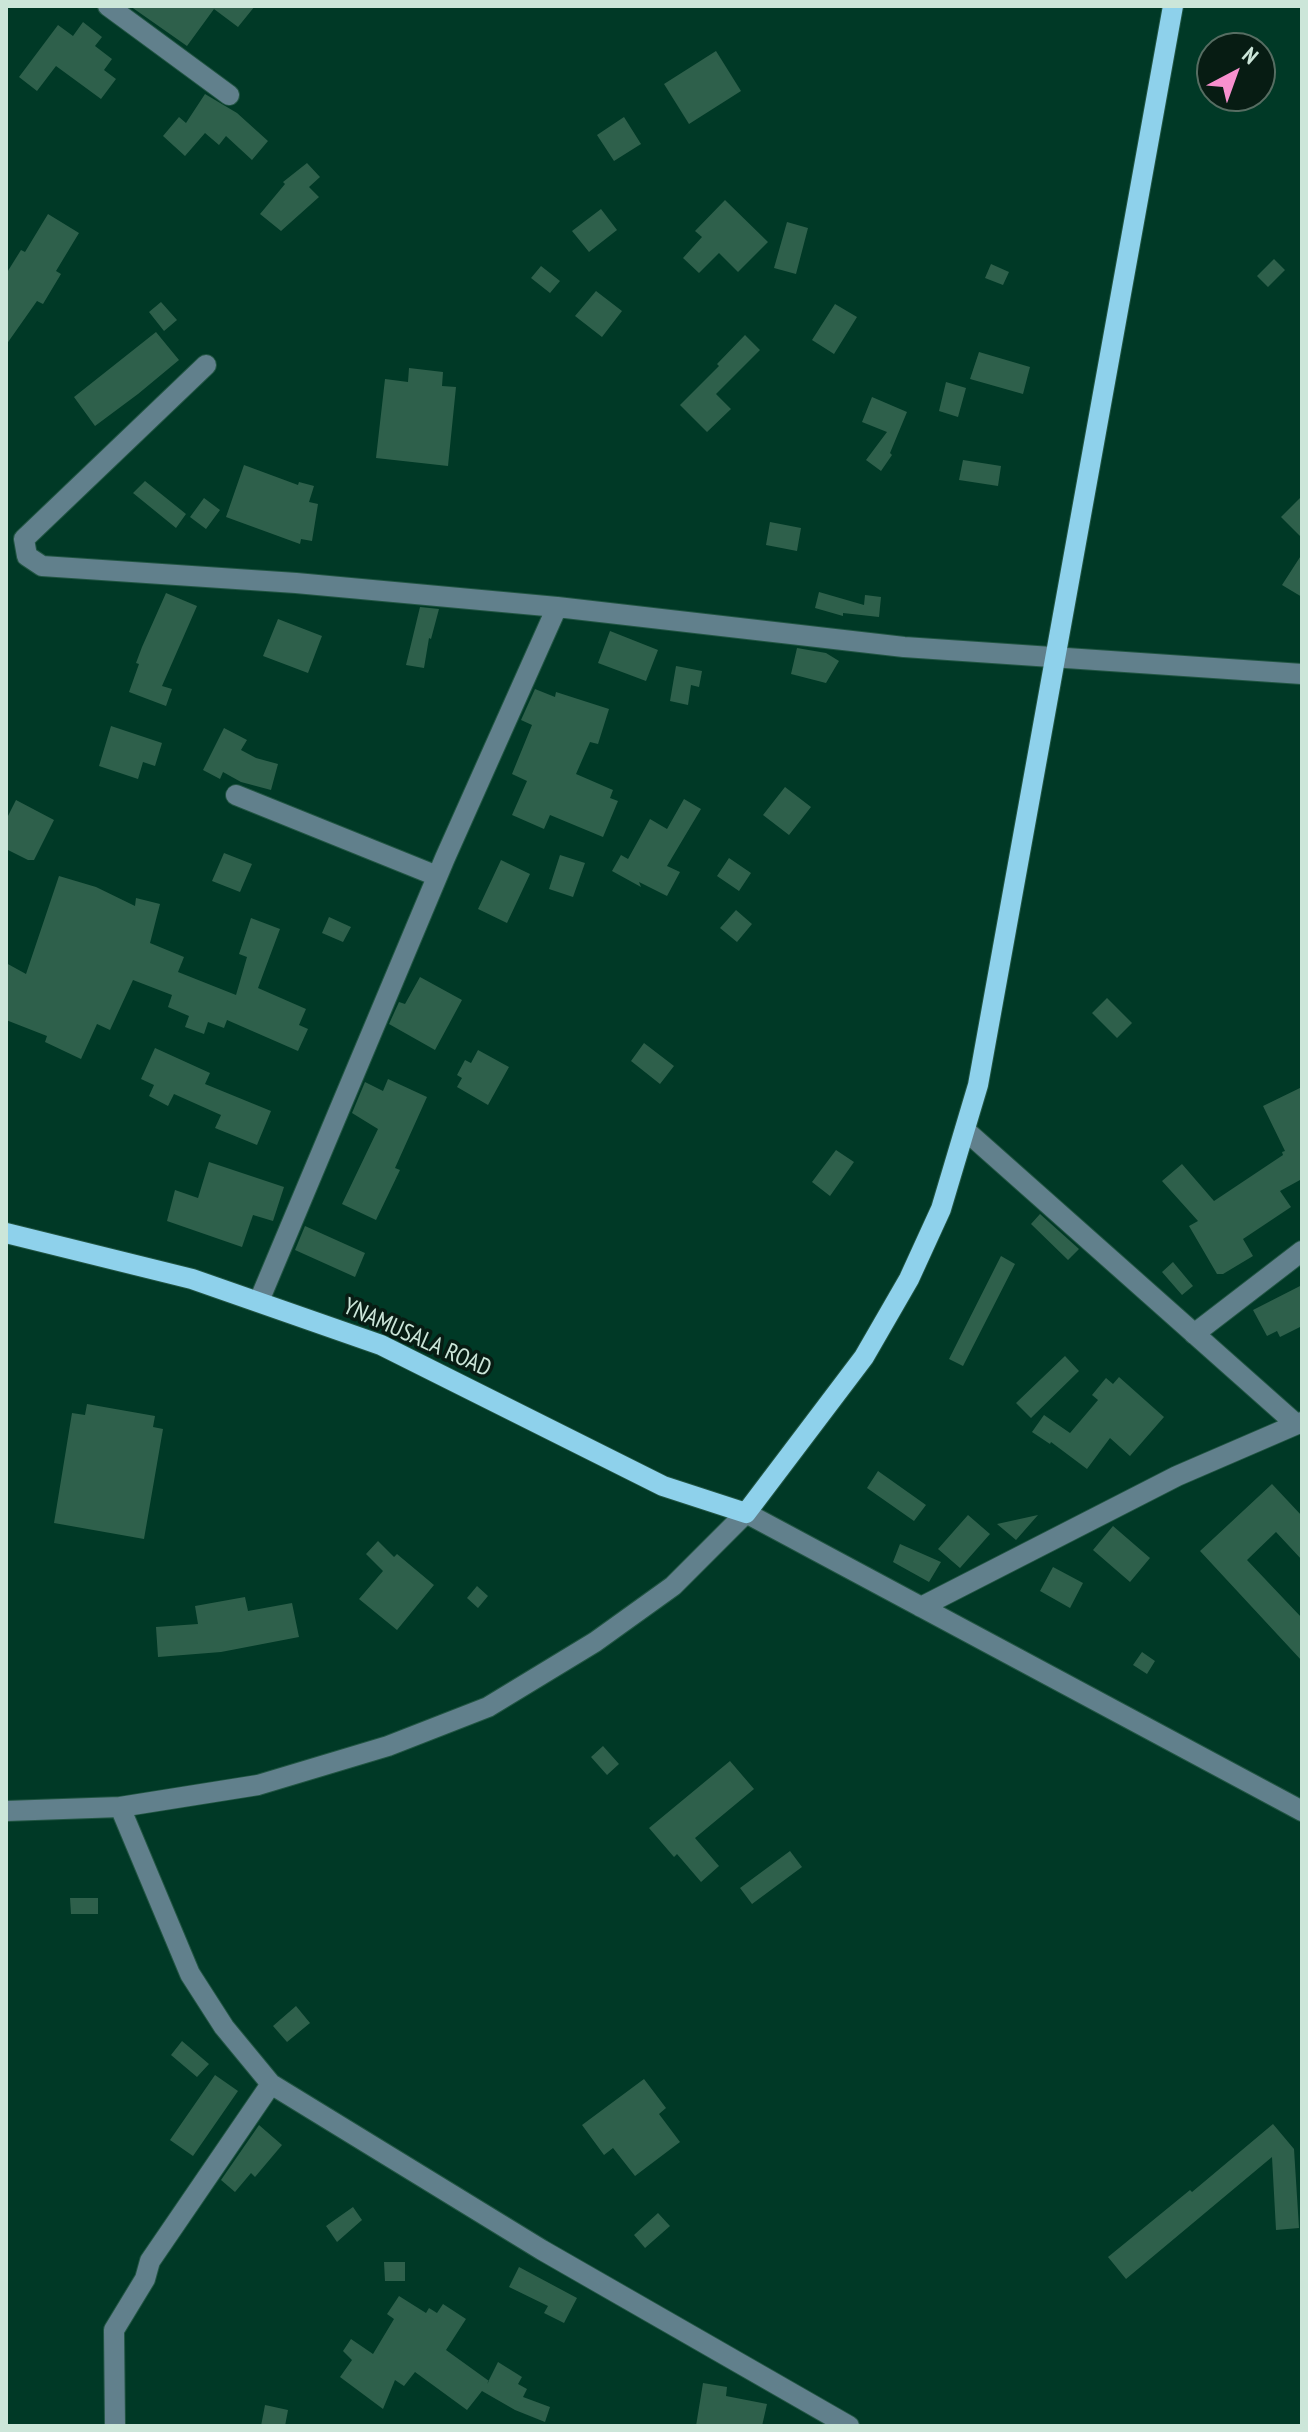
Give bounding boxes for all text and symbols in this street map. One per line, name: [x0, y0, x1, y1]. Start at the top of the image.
north arrow: [1196, 32, 1276, 112]
text: N: [1237, 41, 1264, 70]
street label: YNAMUSALA ROAD: [339, 1293, 495, 1383]

